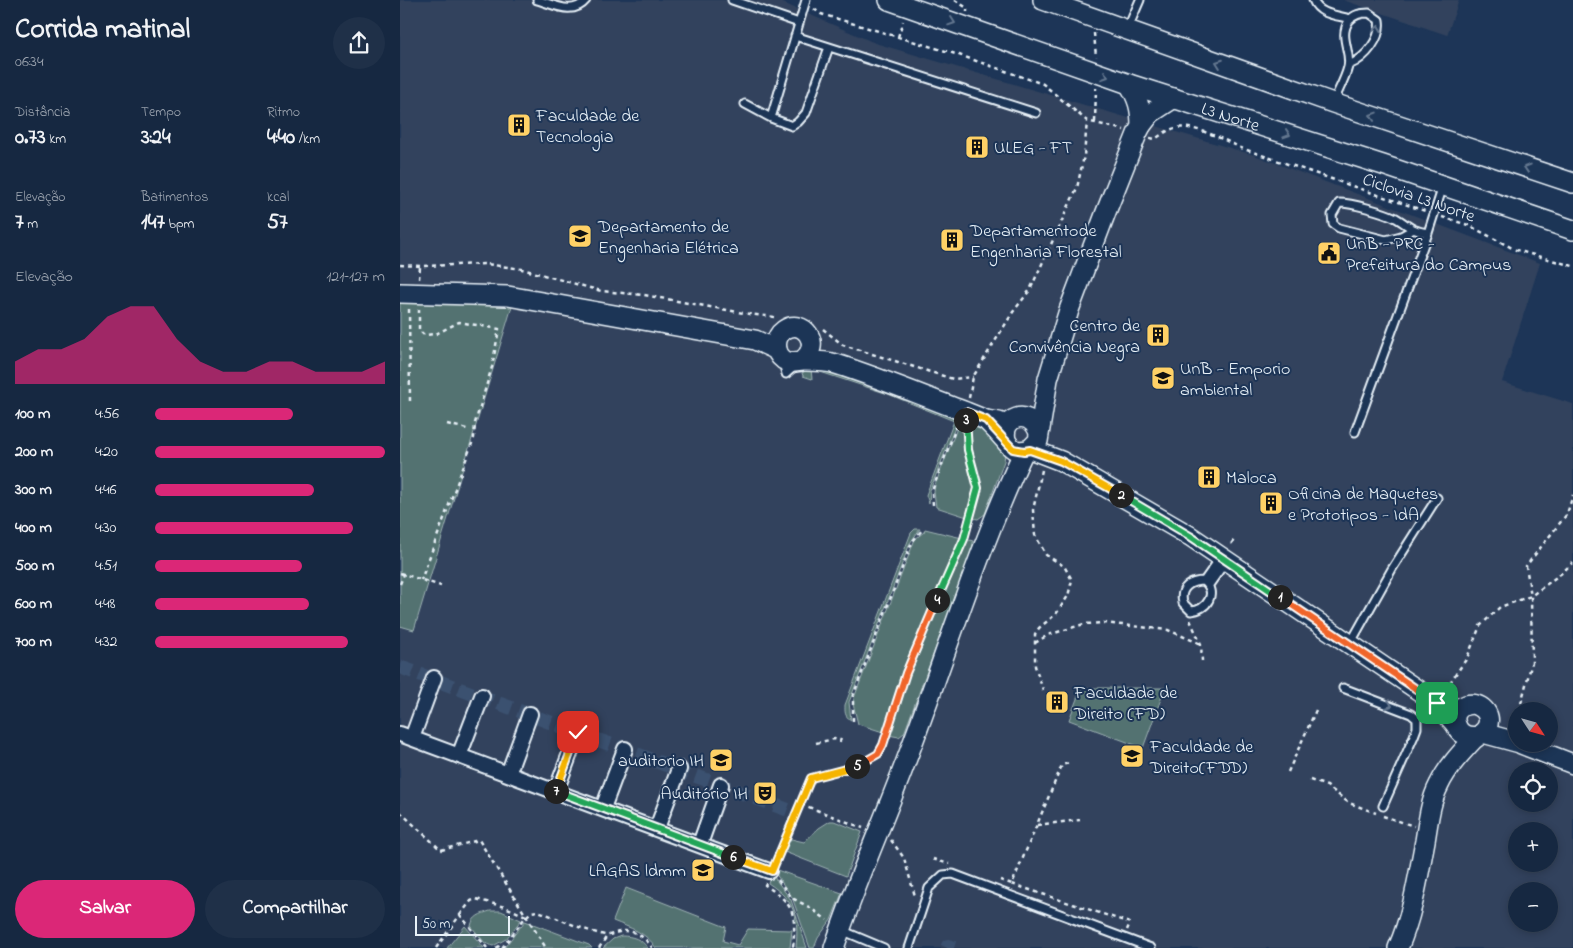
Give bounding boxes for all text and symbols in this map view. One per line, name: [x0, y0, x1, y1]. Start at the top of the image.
text: Corrida matinal: [15, 10, 190, 51]
one-way arrow: [947, 16, 955, 26]
button: share: [333, 17, 385, 69]
one-way arrow: [1372, 24, 1383, 32]
text: 06:34: [15, 50, 44, 74]
one-way arrow: [1215, 58, 1224, 68]
one-way arrow: [1100, 70, 1109, 80]
street label: L3 Norte: [1198, 97, 1263, 140]
text: Distância: [15, 102, 70, 123]
text: Tempo: [141, 102, 181, 123]
text: Ritmo: [267, 102, 300, 123]
place label: Faculdade de Tecnologia: [535, 104, 640, 152]
building icon: Faculdade de Tecnologia: [506, 112, 532, 138]
one-way arrow: [1369, 112, 1377, 122]
text: 0.73: [15, 123, 46, 153]
text: 3:24: [141, 123, 171, 153]
text: 4:40: [267, 123, 295, 153]
one-way arrow: [1282, 128, 1291, 138]
text: km: [46, 129, 66, 150]
text: /km: [295, 129, 320, 150]
building icon: ULEG - FT: [964, 134, 990, 160]
place label: ULEG - FT: [994, 136, 1072, 162]
one-way arrow: [1523, 163, 1531, 173]
street label: Ciclovia L3 Norte: [1358, 167, 1479, 231]
text: Elevação: [15, 187, 66, 208]
text: Batimentos: [141, 187, 208, 208]
text: kcal: [267, 187, 289, 208]
text: 7: [15, 208, 24, 238]
text: 147: [141, 208, 165, 238]
text: 57: [267, 208, 288, 238]
text: m: [24, 214, 38, 235]
text: bpm: [165, 214, 194, 235]
place label: Departamento de Engenharia Elétrica: [597, 215, 739, 263]
place label: Departamentode Engenharia Florestal: [969, 219, 1122, 267]
school or university icon: Departamento de Engenharia Elétrica: [567, 223, 593, 249]
building icon: Departamentode Engenharia Florestal: [939, 227, 965, 253]
place label: UnB - PRC - Prefeitura do Campus: [1346, 232, 1511, 279]
public building icon: UnB - PRC - Prefeitura do Campus: [1316, 240, 1342, 266]
text: Elevação: [15, 265, 73, 289]
text: 121–127 m: [326, 265, 385, 289]
place label: Centro de Convivência Negra: [1009, 314, 1141, 362]
building icon: Centro de Convivência Negra: [1145, 322, 1171, 348]
place label: UnB - Emporio ambiental: [1180, 357, 1290, 404]
school or university icon: UnB - Emporio ambiental: [1150, 365, 1176, 391]
text: 100 m: [15, 402, 50, 426]
text: 4:56: [95, 402, 119, 426]
pin: 3: [954, 408, 978, 432]
text: 3: [964, 410, 969, 431]
text: 200 m: [15, 440, 53, 464]
text: 4:20: [95, 440, 118, 464]
building icon: Maloca: [1196, 464, 1222, 490]
place label: Maloca: [1226, 466, 1277, 492]
text: 300 m: [15, 478, 52, 502]
text: 4:46: [95, 478, 117, 502]
pin: 2: [1108, 482, 1134, 508]
place label: Oficina de Maquetes e Prototipos - IdA: [1288, 482, 1438, 529]
text: 2: [1118, 485, 1125, 506]
building icon: Oficina de Maquetes e Prototipos - IdA: [1258, 490, 1284, 516]
text: 400 m: [15, 516, 52, 540]
text: 4:30: [95, 516, 116, 540]
text: 500 m: [15, 554, 54, 578]
text: 4:51: [95, 554, 117, 578]
pin: 1: [1268, 584, 1292, 610]
text: 1: [1278, 587, 1283, 608]
pin: 4: [924, 588, 950, 612]
text: 4: [935, 590, 940, 611]
text: 600 m: [15, 592, 52, 616]
text: 4:48: [95, 592, 116, 616]
text: 700 m: [15, 630, 52, 654]
text: 4:32: [95, 630, 118, 654]
place label: Faculdade de Direito (FD): [1073, 681, 1178, 728]
pin: [1416, 682, 1458, 724]
building icon: Faculdade de Direito (FD): [1044, 689, 1070, 715]
icon: arrive: [1423, 689, 1451, 717]
one-way arrow: [1384, 699, 1393, 709]
north arrow: [1508, 702, 1558, 752]
map controls: [1508, 702, 1558, 932]
pin: [557, 711, 599, 753]
icon: check: [564, 718, 592, 746]
place label: Faculdade de Direito(FDD): [1149, 735, 1254, 782]
school or university icon: Faculdade de Direito(FDD): [1119, 743, 1145, 769]
school or university icon: auditorio IH: [708, 747, 734, 773]
place label: auditorio IH: [618, 749, 704, 775]
pin: 5: [844, 754, 870, 778]
text: 5: [853, 756, 862, 777]
button: locate: [1508, 762, 1558, 812]
pin: 7: [544, 778, 568, 804]
theatre icon: Auditório IH: [752, 780, 778, 806]
text: 7: [554, 781, 559, 802]
place label: Auditório IH: [661, 782, 748, 808]
button: +: [1508, 822, 1558, 872]
pin: 6: [720, 844, 746, 870]
text: 6: [730, 847, 737, 868]
school or university icon: LAGAS ldmm: [690, 857, 716, 883]
place label: LAGAS ldmm: [589, 859, 686, 885]
button: Salvar: [15, 880, 195, 938]
button: Compartilhar: [205, 880, 385, 938]
button: −: [1508, 882, 1558, 932]
scale bar: [415, 913, 510, 936]
text: 50 m: [422, 914, 450, 935]

